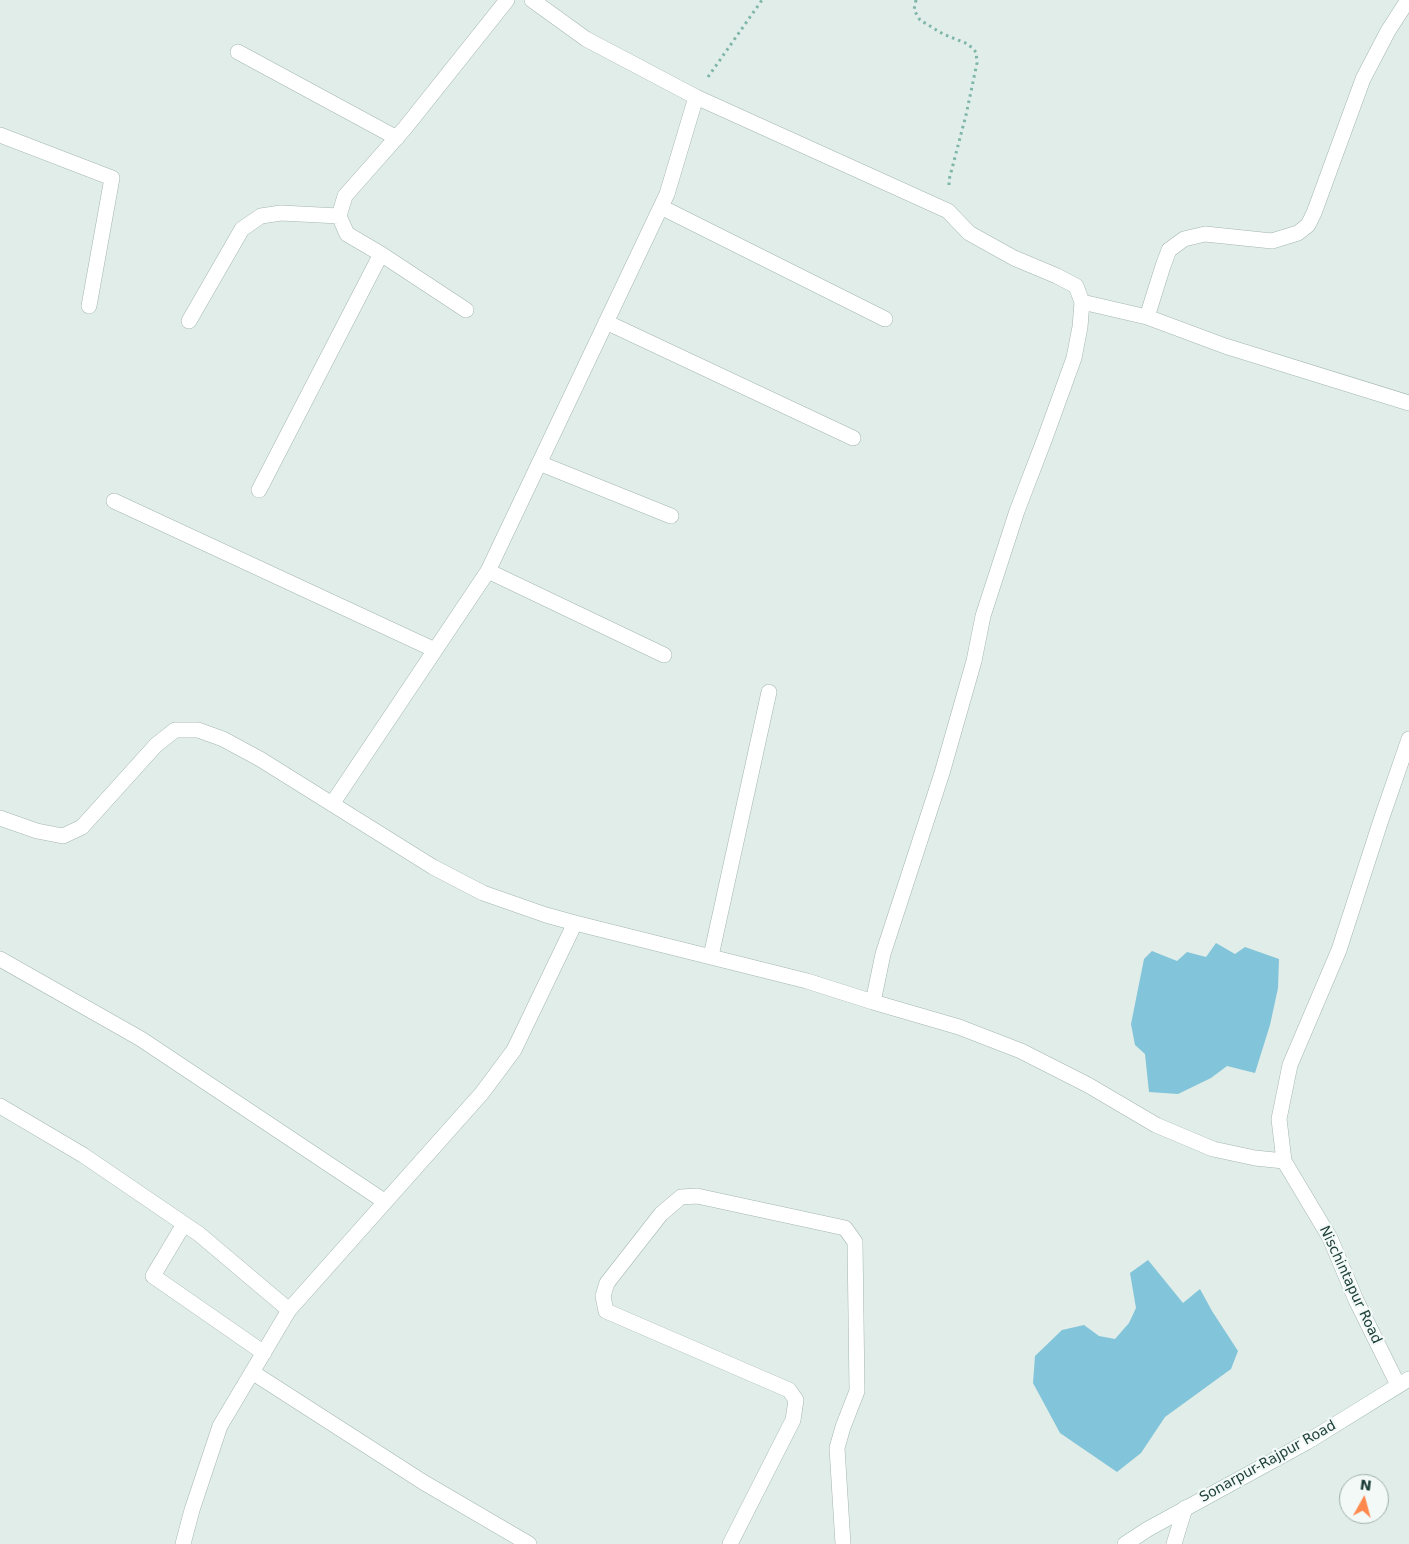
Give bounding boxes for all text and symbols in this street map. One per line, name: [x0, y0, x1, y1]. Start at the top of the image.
street label: Nischintapur Road: [1315, 1223, 1385, 1347]
street label: Sonarpur-Rajpur Road: [1197, 1417, 1339, 1507]
north arrow: [1339, 1474, 1389, 1524]
text: N: [1359, 1476, 1372, 1494]

